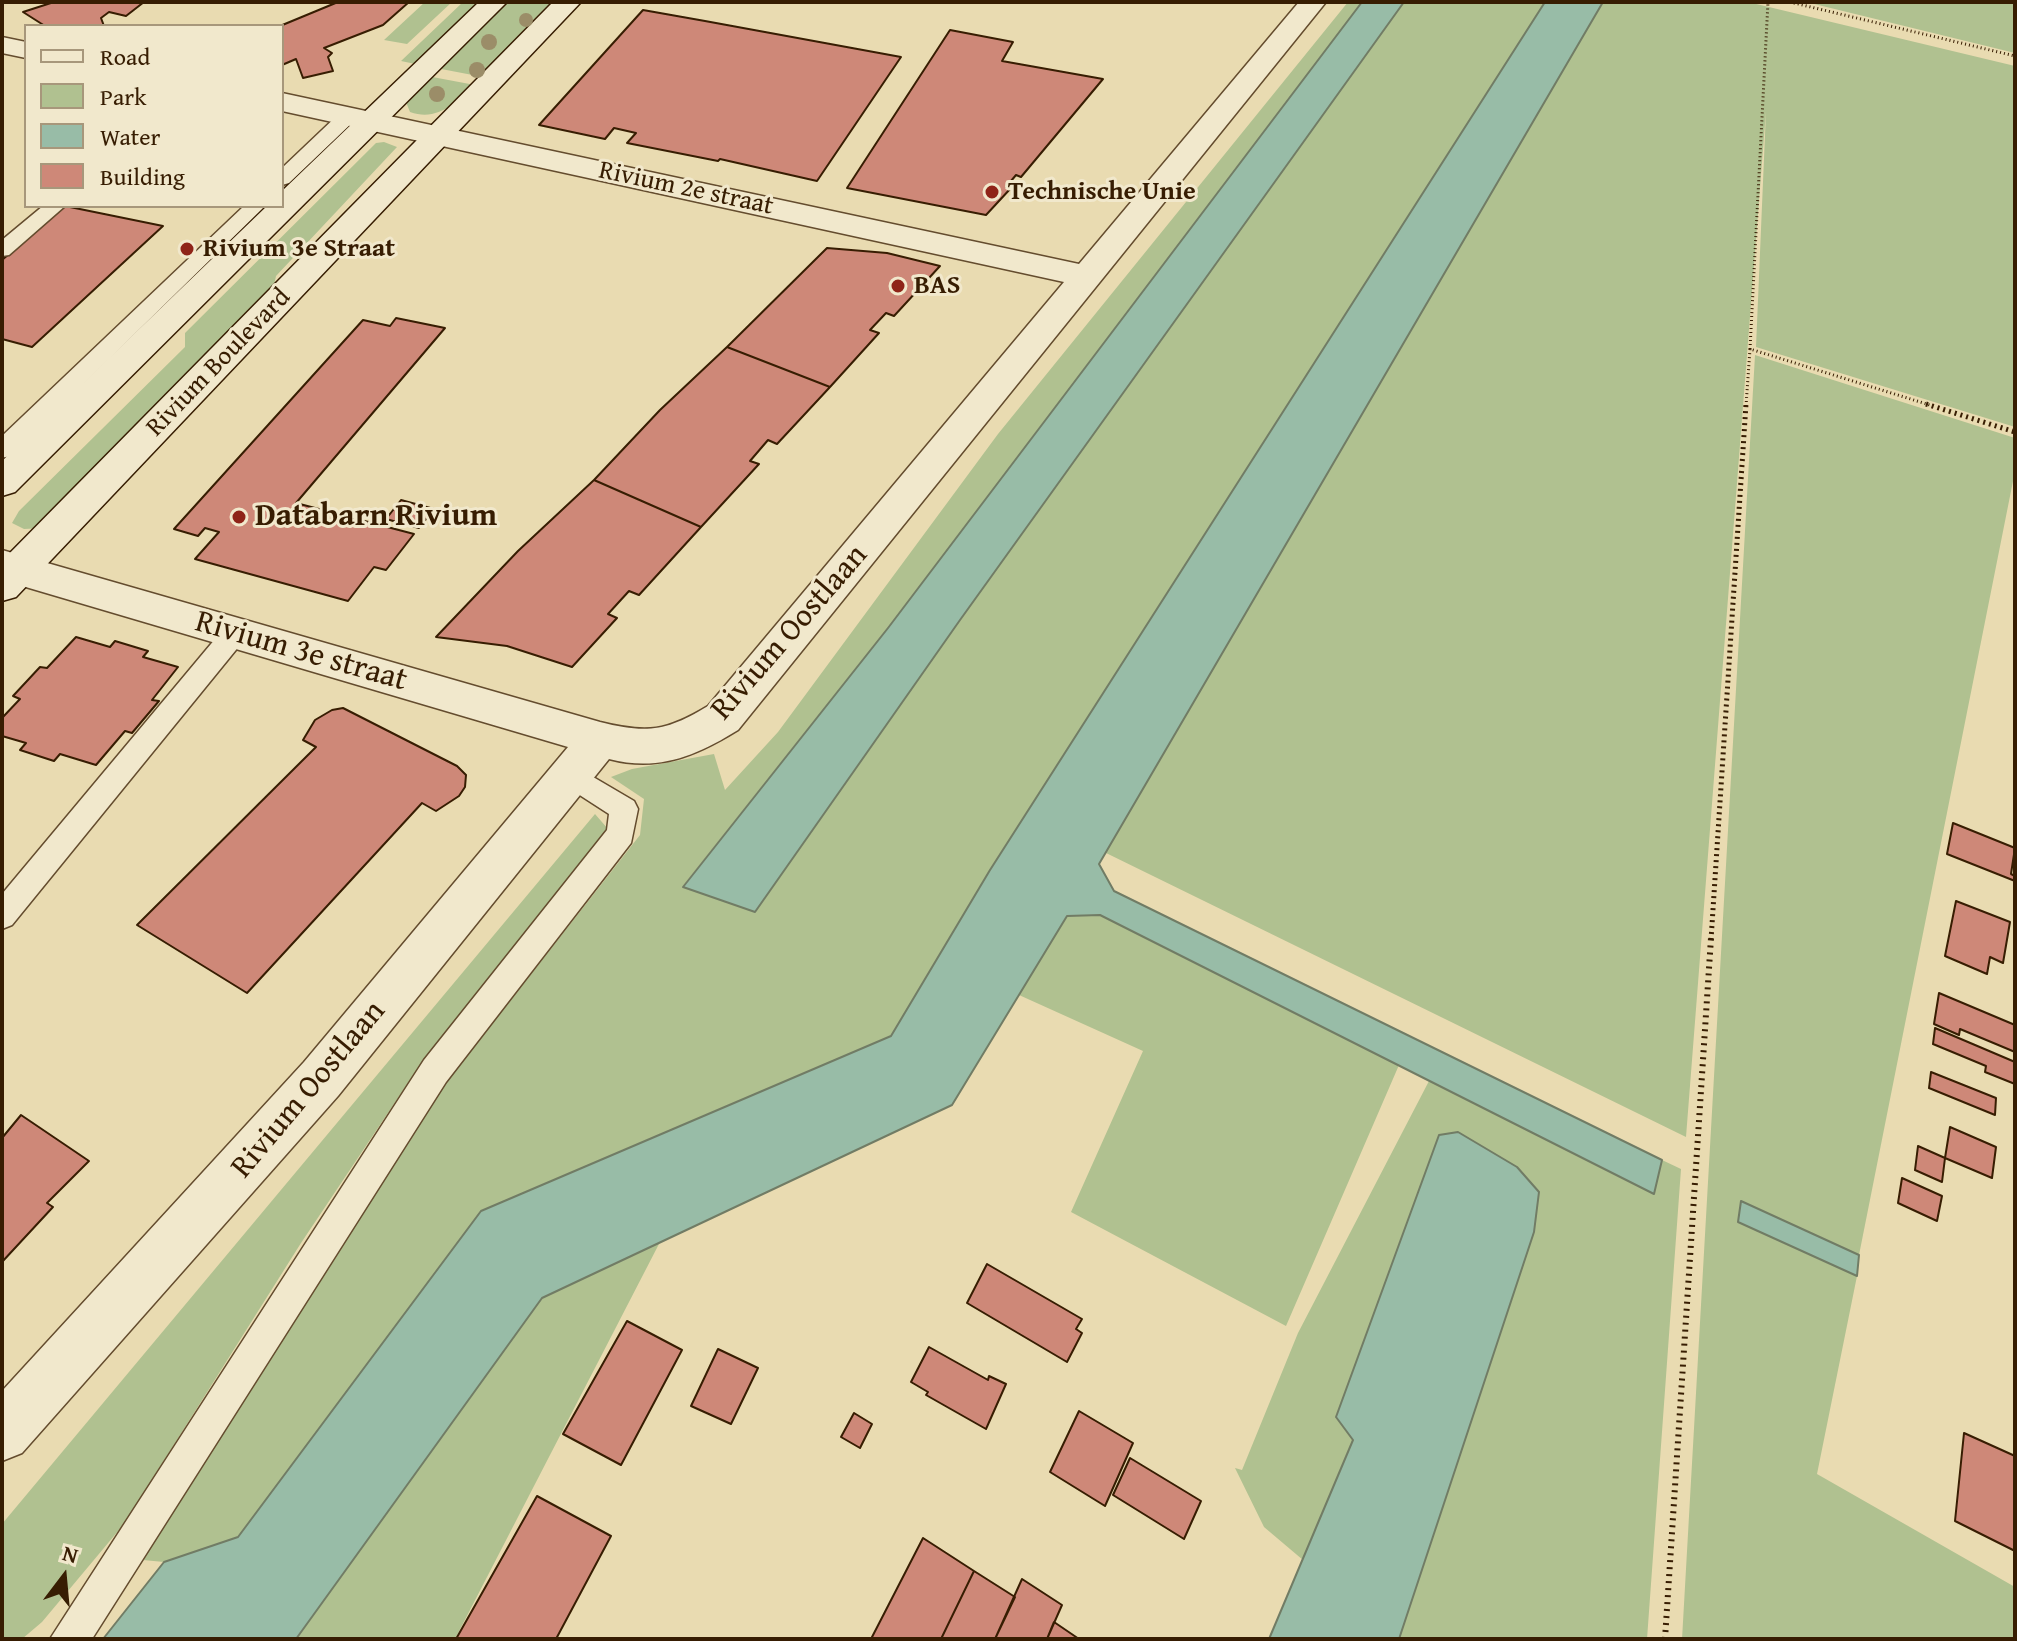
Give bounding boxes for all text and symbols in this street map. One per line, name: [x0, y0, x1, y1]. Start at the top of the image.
legend: [24, 24, 284, 208]
text: Road: [100, 39, 150, 74]
text: Park: [100, 79, 146, 114]
text: Water: [100, 119, 160, 154]
street label: Rivium 2e straat: [596, 155, 776, 223]
text: Building: [100, 159, 185, 194]
place label: Technische Unie: [1008, 176, 1196, 208]
marker: Technische Unie: [983, 183, 1001, 201]
place label: Rivium 3e Straat: [203, 233, 395, 265]
marker: Rivium 3e Straat: [178, 240, 196, 258]
place label: BAS: [914, 270, 960, 302]
marker: BAS: [889, 277, 907, 295]
street label: Rivium Boulevard: [140, 282, 298, 444]
place label: Databarn Rivium: [255, 498, 497, 536]
marker: Databarn Rivium: [230, 508, 248, 526]
street label: Rivium Oostlaan: [703, 537, 877, 729]
street label: Rivium 3e straat: [191, 603, 411, 701]
street label: Rivium Oostlaan: [224, 993, 394, 1187]
north arrow: [24, 1537, 104, 1617]
text: N: [59, 1537, 82, 1571]

